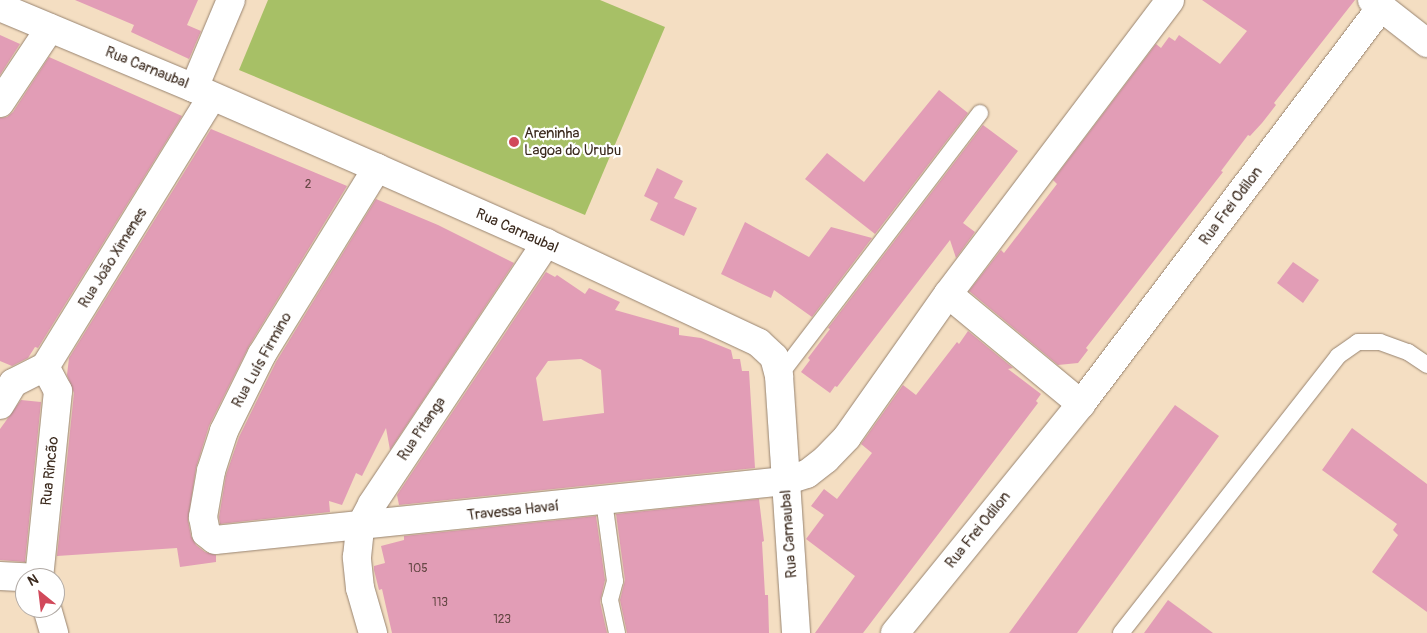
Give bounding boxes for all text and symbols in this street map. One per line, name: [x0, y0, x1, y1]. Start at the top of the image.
street label: Rua Carnaubal: [103, 43, 191, 93]
place label: Areninha Lagoa do Urubu: [524, 124, 621, 159]
marker: Areninha Lagoa do Urubu: [508, 136, 520, 148]
street label: Rua Frei Odilon: [1196, 163, 1266, 249]
house number: 2: [305, 178, 311, 192]
street label: Rua João Ximenes: [75, 205, 151, 311]
street label: Rua Carnaubal: [473, 205, 561, 257]
street label: Rua Luís Firmino: [228, 309, 296, 411]
street label: Rua Pitanga: [394, 394, 450, 464]
street label: Rua Rincão: [37, 435, 63, 507]
street label: Rua Frei Odilon: [942, 488, 1014, 572]
street label: Rua Carnaubal: [777, 489, 801, 579]
street label: Travessa Havaí: [466, 497, 560, 525]
house number: 105: [408, 562, 428, 576]
north arrow: [15, 568, 65, 618]
text: N: [25, 571, 41, 590]
house number: 113: [432, 596, 448, 610]
house number: 123: [493, 613, 511, 627]

